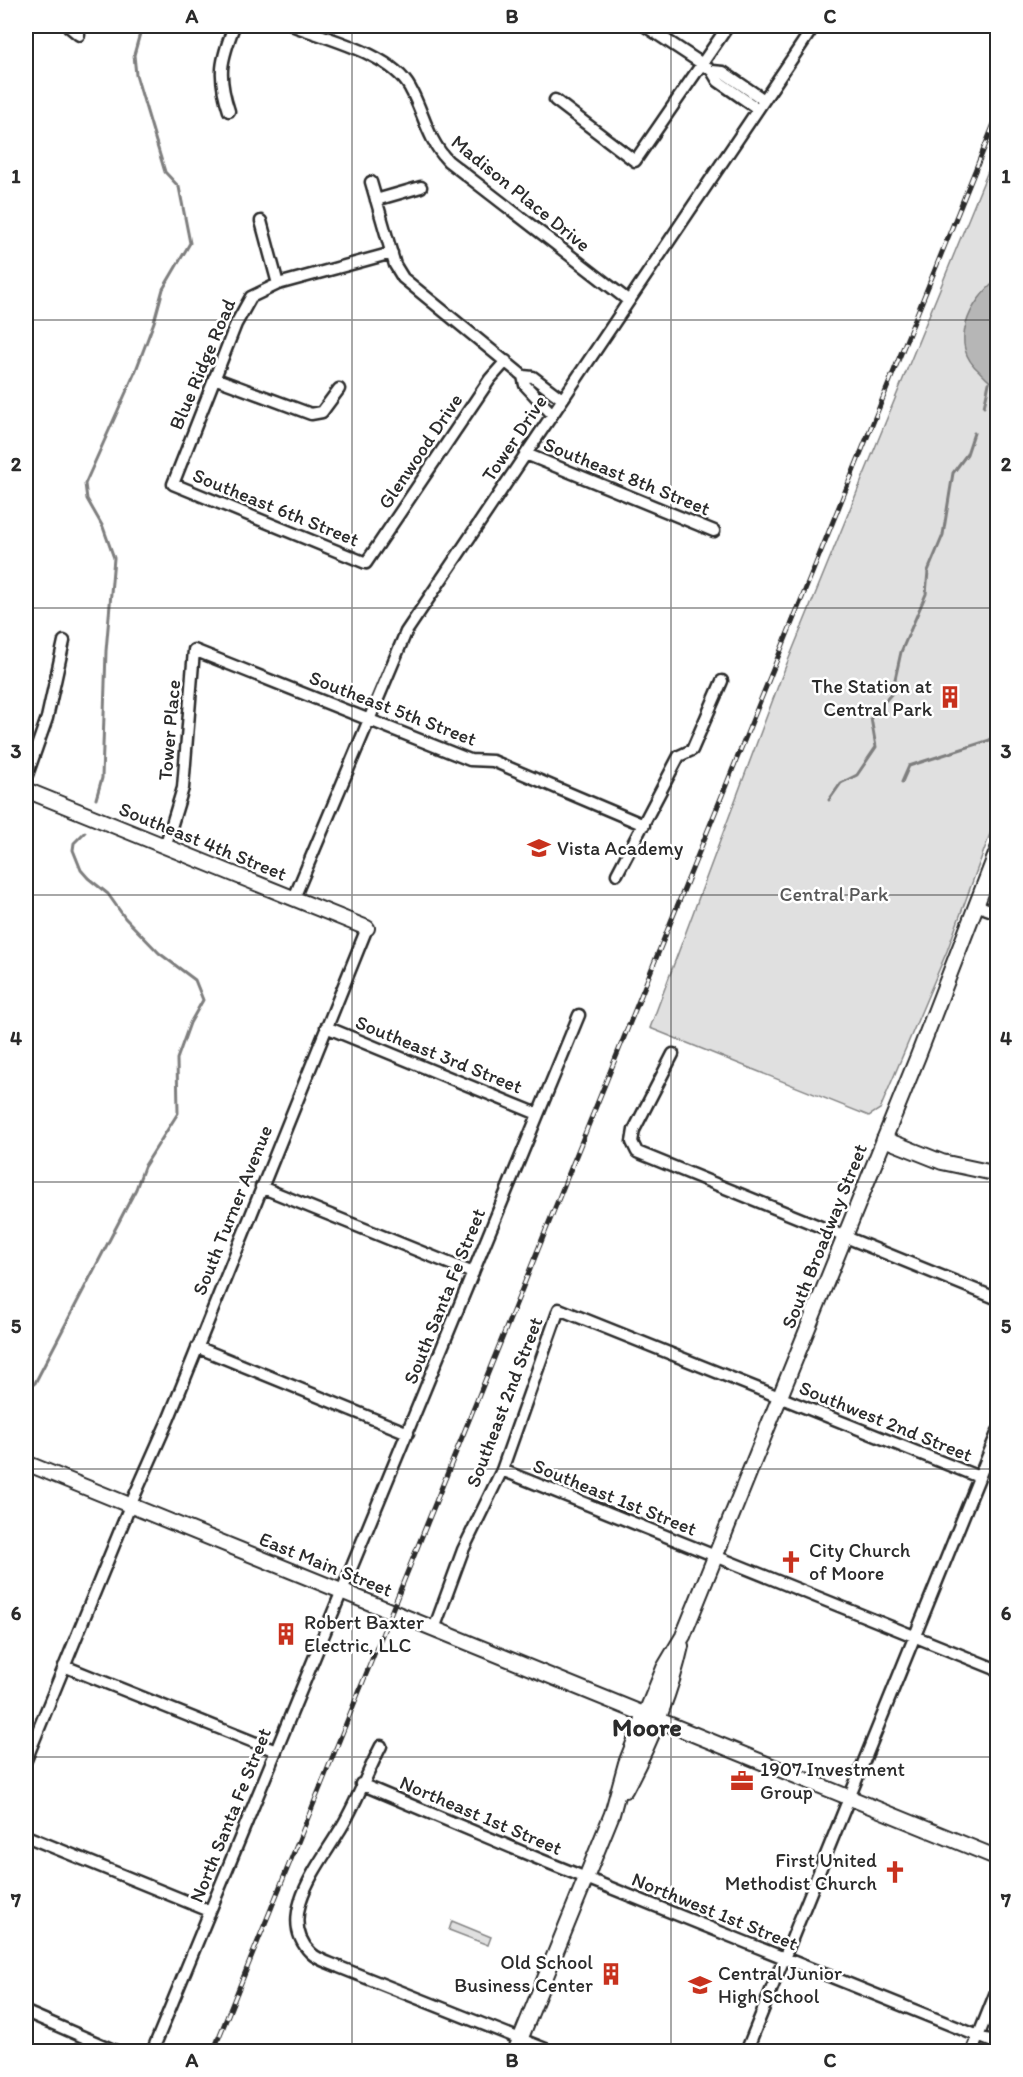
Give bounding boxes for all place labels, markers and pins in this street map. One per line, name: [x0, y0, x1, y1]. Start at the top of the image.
place label: The Station at Central Park: [811, 674, 933, 721]
building icon: The Station at Central Park: [937, 684, 963, 710]
school or university icon: Vista Academy: [526, 835, 552, 861]
place label: Vista Academy: [557, 836, 684, 860]
place label: City Church of Moore: [809, 1538, 911, 1585]
church icon: City Church of Moore: [778, 1549, 804, 1575]
place label: Robert Baxter Electric, LLC: [304, 1610, 424, 1657]
building icon: Robert Baxter Electric, LLC: [273, 1621, 299, 1647]
place label: 1907 Investment Group: [760, 1757, 905, 1804]
office icon: 1907 Investment Group: [729, 1768, 755, 1794]
place label: First United Methodist Church: [725, 1848, 877, 1895]
church icon: First United Methodist Church: [882, 1859, 908, 1885]
place label: Old School Business Center: [454, 1950, 593, 1997]
building icon: Old School Business Center: [598, 1961, 624, 1987]
place label: Central Junior High School: [718, 1961, 842, 2008]
school or university icon: Central Junior High School: [687, 1972, 713, 1998]

